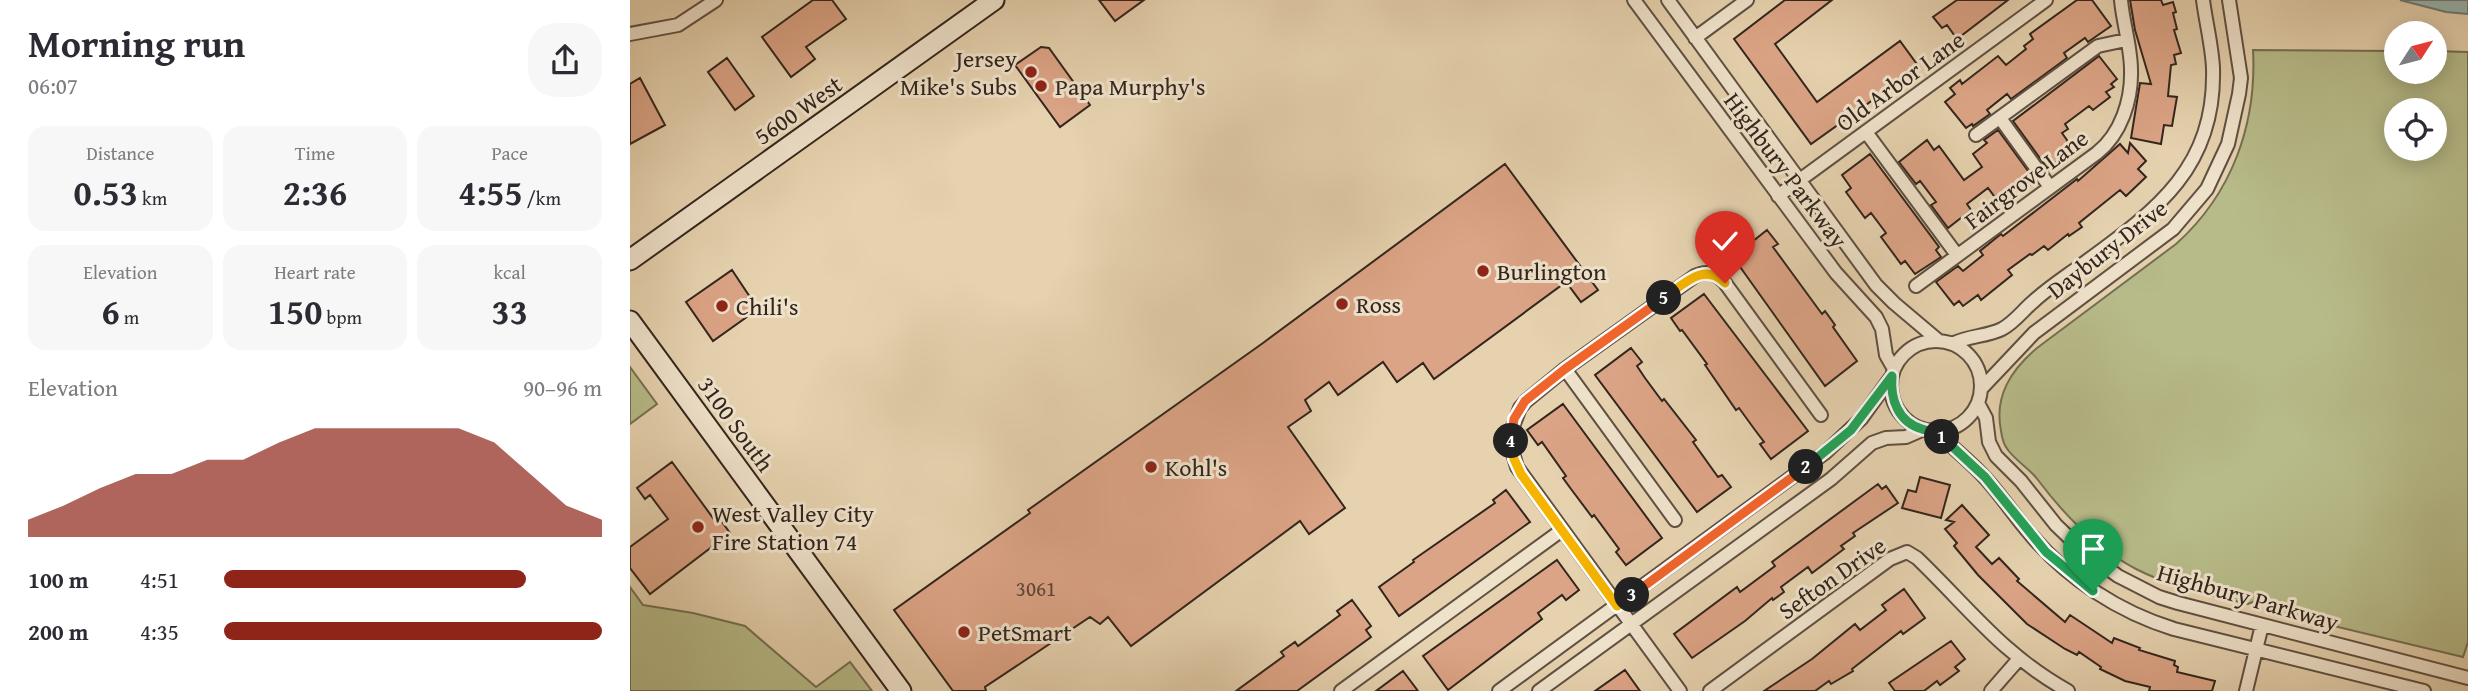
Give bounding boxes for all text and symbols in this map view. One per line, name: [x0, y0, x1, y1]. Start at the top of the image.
text: Morning run: [28, 15, 245, 71]
north arrow: [2384, 21, 2446, 84]
map controls: [2384, 21, 2447, 161]
street label: Old Arbor Lane: [1828, 22, 1972, 140]
button: share: [528, 23, 602, 97]
place label: Jersey Mike's Subs: [900, 41, 1017, 104]
marker: Jersey Mike's Subs: [1023, 64, 1039, 80]
street label: 5600 West: [747, 67, 850, 153]
text: 06:07: [28, 69, 78, 102]
place label: Papa Murphy's: [1055, 69, 1205, 104]
marker: Papa Murphy's: [1033, 78, 1049, 94]
street label: Highbury Parkway: [1716, 85, 1856, 255]
button: locate: [2384, 98, 2447, 161]
street label: Fairgrove Lane: [1956, 121, 2096, 237]
text: Distance: [86, 139, 154, 167]
text: Time: [295, 139, 335, 167]
text: Pace: [491, 139, 528, 167]
text: 0.53: [74, 167, 138, 218]
text: 2:36: [283, 167, 347, 218]
text: 4:55: [458, 167, 523, 218]
text: km: [138, 184, 167, 212]
text: /km: [523, 184, 561, 212]
street label: Daybury Drive: [2039, 191, 2175, 307]
pin: [1695, 211, 1755, 283]
icon: check: [1706, 222, 1744, 260]
place label: Burlington: [1497, 254, 1607, 289]
text: Elevation: [83, 258, 158, 286]
text: Heart rate: [274, 258, 356, 286]
text: kcal: [493, 258, 526, 286]
marker: Burlington: [1475, 263, 1491, 279]
pin: 5: [1646, 280, 1682, 316]
text: 5: [1659, 283, 1668, 311]
text: 6: [101, 286, 120, 337]
text: 150: [268, 286, 322, 337]
text: 33: [492, 286, 528, 337]
place label: Ross: [1356, 287, 1401, 322]
place label: Chili's: [736, 289, 798, 324]
marker: Ross: [1334, 296, 1350, 312]
marker: Chili's: [714, 298, 730, 314]
text: m: [120, 303, 139, 331]
text: bpm: [322, 303, 362, 331]
street label: 3100 South: [689, 369, 783, 479]
text: Elevation: [28, 371, 118, 404]
text: 90–96 m: [523, 371, 602, 404]
pin: 1: [1924, 420, 1960, 454]
text: 1: [1937, 422, 1946, 450]
pin: 4: [1494, 424, 1528, 458]
text: 4: [1506, 426, 1515, 454]
pin: 2: [1788, 449, 1824, 484]
place label: Kohl's: [1165, 450, 1227, 485]
text: 2: [1801, 452, 1810, 480]
marker: Kohl's: [1143, 459, 1159, 475]
place label: West Valley City Fire Station 74: [712, 496, 874, 559]
marker: West Valley City Fire Station 74: [690, 519, 706, 535]
pin: [2063, 519, 2123, 591]
street label: Sefton Drive: [1771, 528, 1893, 628]
icon: arrive: [2074, 530, 2112, 568]
street label: Highbury Parkway: [2153, 554, 2343, 640]
text: 100 m: [28, 563, 89, 596]
text: 4:51: [140, 563, 179, 596]
house number: 3061: [1016, 573, 1056, 604]
pin: 3: [1614, 578, 1650, 612]
text: 3: [1627, 580, 1636, 608]
text: 200 m: [28, 615, 89, 648]
text: 4:35: [140, 615, 179, 648]
place label: PetSmart: [978, 615, 1072, 650]
marker: PetSmart: [956, 624, 972, 640]

